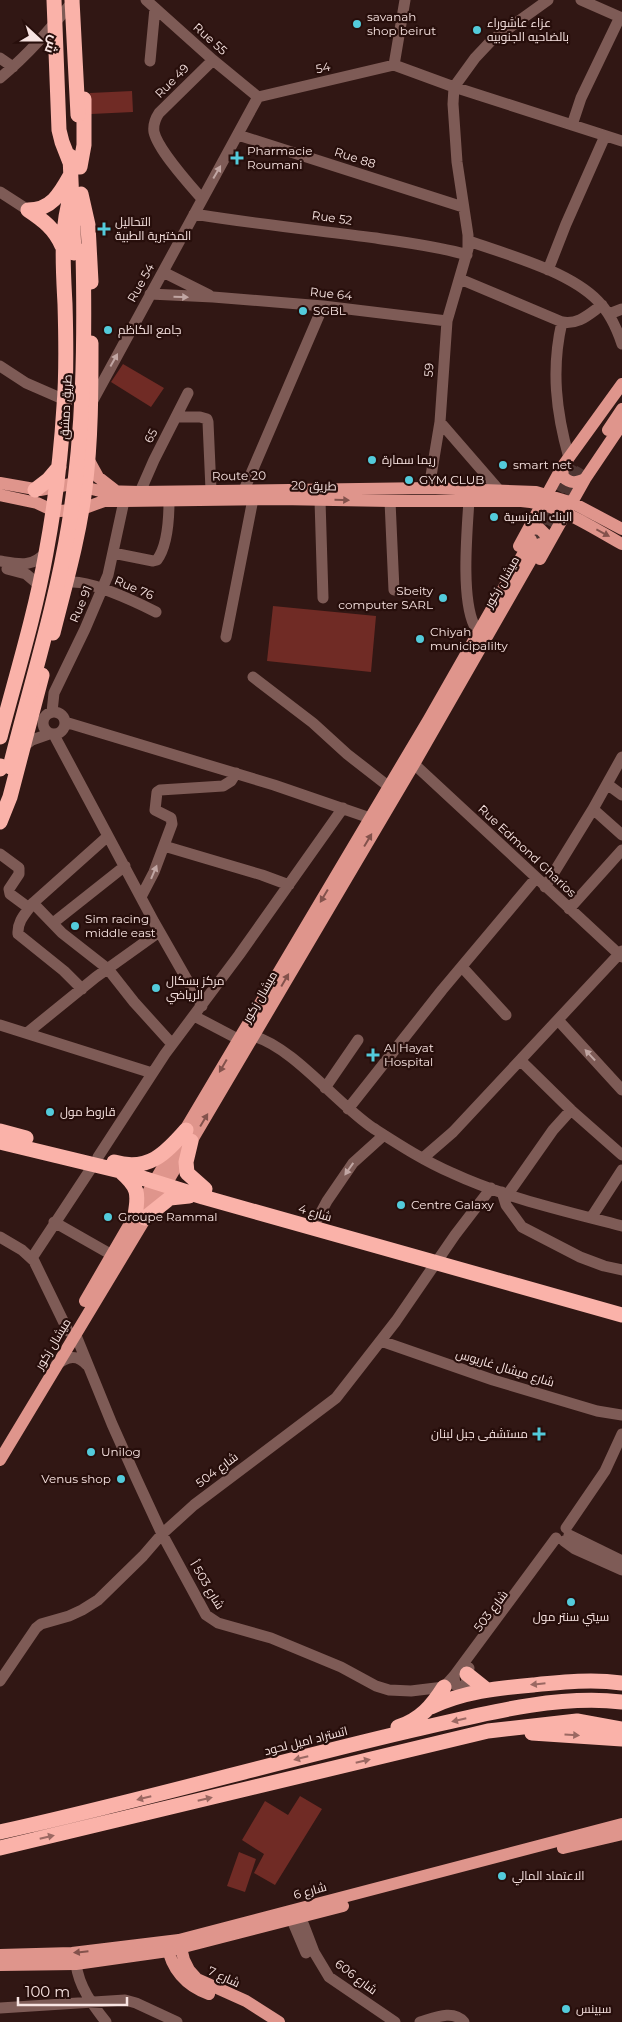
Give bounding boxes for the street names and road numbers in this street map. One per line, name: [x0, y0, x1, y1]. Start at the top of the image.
street label: Rue 55: [190, 19, 231, 58]
street label: 54: [314, 59, 332, 76]
street label: Rue 49: [151, 60, 192, 101]
street label: Rue 88: [333, 144, 378, 171]
street label: Rue 52: [311, 207, 353, 228]
street label: Rue 54: [124, 261, 157, 305]
street label: Rue 64: [309, 284, 353, 303]
street label: 59: [421, 362, 436, 378]
street label: طريق دمشق: [56, 374, 75, 440]
street label: 65: [141, 426, 161, 445]
street label: Route 20: [212, 468, 266, 483]
street label: طريق 20: [291, 478, 337, 493]
street label: ميشال زكور: [480, 553, 522, 611]
street label: Rue 76: [112, 573, 156, 603]
street label: Rue 91: [66, 583, 95, 625]
street label: Rue Edmond Gharios: [475, 801, 580, 900]
street label: ميشال زكور: [238, 968, 280, 1026]
street label: شارع 4: [296, 1201, 334, 1225]
street label: ميشال زكور: [31, 1315, 74, 1373]
street label: شارع ميشال غاريوس: [454, 1345, 556, 1391]
street label: شارع 504: [193, 1449, 241, 1491]
street label: شارع 503 أ: [186, 1558, 228, 1612]
street label: شارع 503: [470, 1587, 512, 1635]
street label: اتستراد اميل لحود: [263, 1723, 349, 1758]
street label: شارع 6: [292, 1879, 328, 1903]
street label: شارع 606: [332, 1956, 380, 1998]
street label: شارع 7: [205, 1963, 243, 1991]

